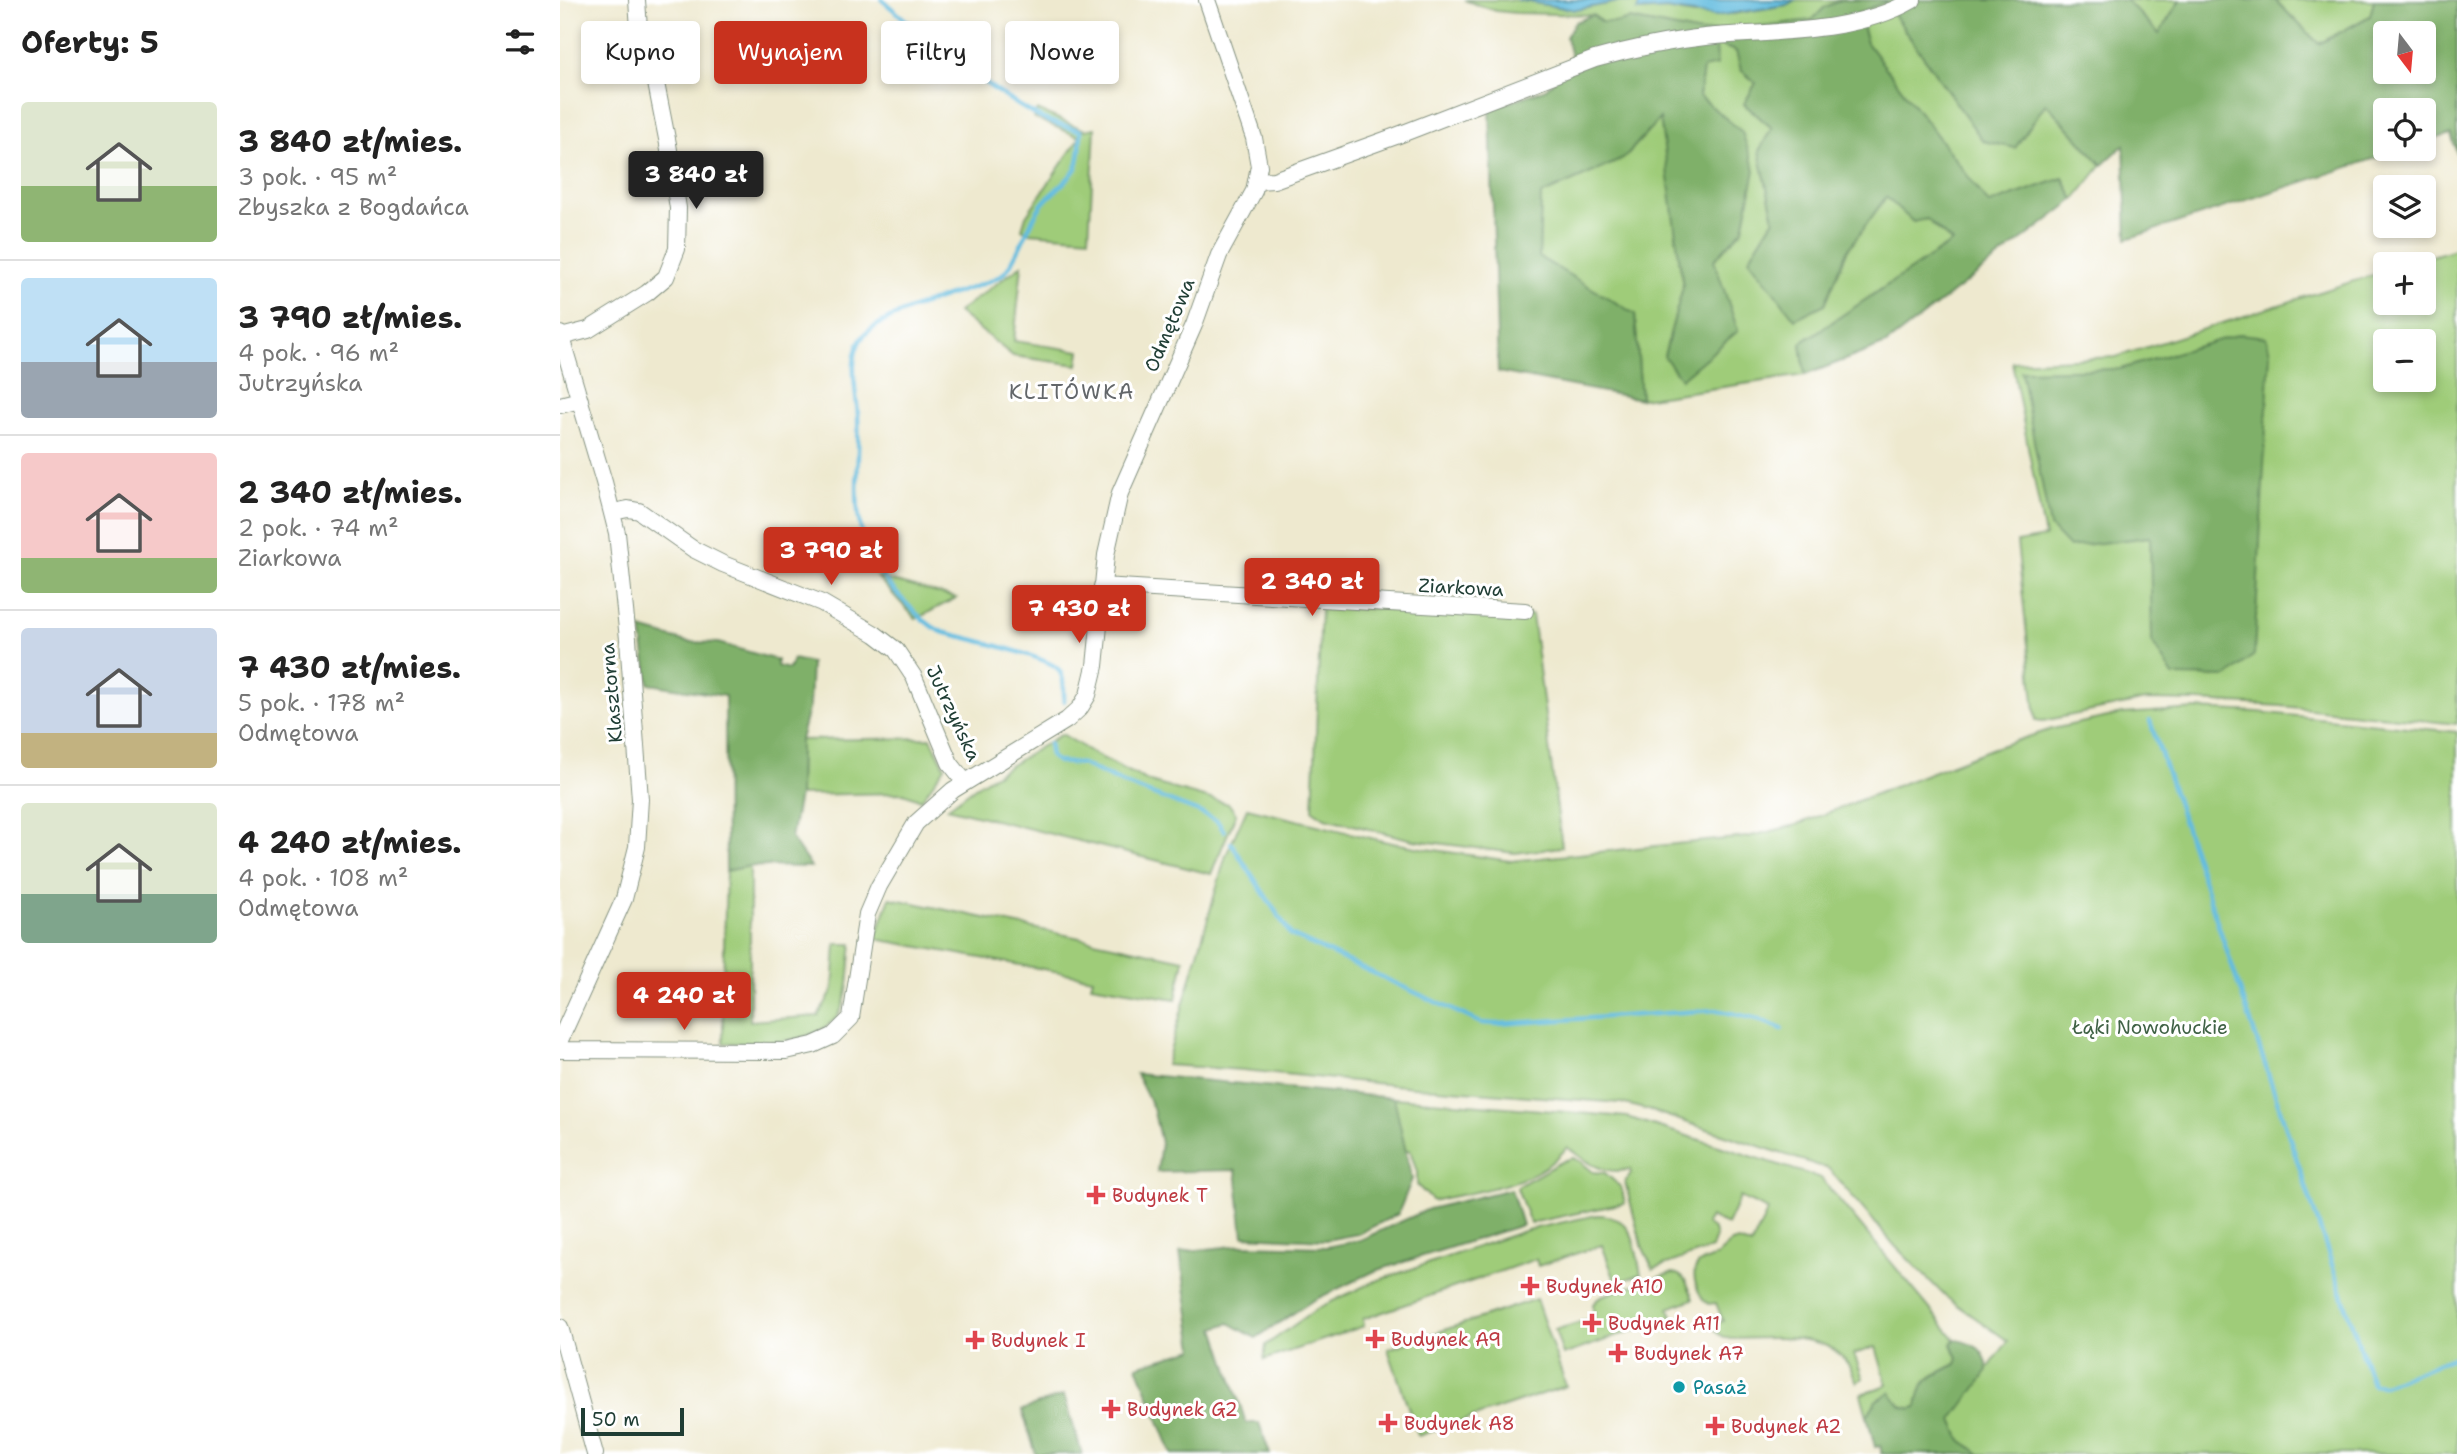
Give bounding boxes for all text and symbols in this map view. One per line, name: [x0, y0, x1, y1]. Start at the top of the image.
chip: Kupno: [581, 21, 700, 84]
chip: Wynajem: [714, 21, 867, 84]
chip: Filtry: [881, 21, 991, 84]
chip: Nowe: [1005, 21, 1119, 84]
north arrow: [2373, 21, 2436, 84]
map controls: [2373, 21, 2436, 392]
text: Oferty: 5: [21, 22, 159, 63]
icon: filters: [501, 23, 539, 61]
button: locate: [2373, 98, 2436, 161]
text: 3 840 zł/mies.: [238, 121, 462, 162]
icon: home: [77, 130, 161, 214]
pin: 3 840 zł: [624, 152, 768, 211]
text: 3 840 zł: [644, 159, 748, 189]
text: 3 pok. · 95 m²: [238, 162, 397, 192]
button: layers: [2373, 175, 2436, 238]
text: Zbyszka z Bogdańca: [238, 192, 469, 222]
button: +: [2373, 252, 2436, 315]
street label: Odmętowa: [1139, 274, 1200, 376]
text: 3 790 zł/mies.: [238, 297, 462, 338]
icon: home: [77, 306, 161, 390]
button: −: [2373, 329, 2436, 392]
text: 4 pok. · 96 m²: [238, 338, 399, 368]
text: Jutrzyńska: [238, 368, 363, 398]
district label: KLITÓWKA: [1009, 377, 1135, 406]
text: 2 340 zł/mies.: [238, 472, 462, 513]
icon: home: [77, 481, 161, 565]
text: 2 pok. · 74 m²: [238, 513, 399, 543]
pin: 3 790 zł: [759, 528, 903, 587]
text: 3 790 zł: [780, 535, 883, 565]
text: Ziarkowa: [238, 543, 342, 573]
pin: 2 340 zł: [1240, 558, 1384, 618]
text: 2 340 zł: [1260, 566, 1364, 596]
street label: Ziarkowa: [1418, 573, 1505, 602]
pin: 7 430 zł: [1007, 586, 1151, 645]
text: 7 430 zł: [1028, 593, 1130, 623]
street label: Klasztorna: [595, 642, 628, 744]
text: 7 430 zł/mies.: [238, 647, 461, 688]
icon: home: [77, 656, 161, 740]
street label: Jutrzyńska: [920, 661, 987, 765]
text: 5 pok. · 178 m²: [238, 688, 405, 718]
text: Odmętowa: [238, 718, 358, 748]
text: 4 240 zł/mies.: [238, 822, 462, 863]
icon: home: [77, 831, 161, 915]
text: 4 pok. · 108 m²: [238, 863, 408, 893]
text: Odmętowa: [238, 893, 358, 923]
pin: 4 240 zł: [612, 972, 756, 1032]
text: 4 240 zł: [633, 980, 735, 1010]
park label: Łąki Nowohuckie: [2071, 1015, 2228, 1040]
place label: Budynek T: [1112, 1183, 1208, 1208]
marker: Budynek T: [1086, 1185, 1106, 1205]
place label: Budynek A10: [1546, 1274, 1664, 1299]
marker: Budynek A10: [1520, 1276, 1540, 1296]
place label: Budynek A11: [1608, 1311, 1720, 1336]
marker: Budynek A11: [1582, 1313, 1602, 1333]
place label: Budynek A9: [1391, 1327, 1501, 1352]
place label: Budynek I: [991, 1328, 1086, 1353]
marker: Budynek A9: [1365, 1329, 1385, 1349]
marker: Budynek I: [965, 1330, 985, 1350]
place label: Budynek A7: [1634, 1341, 1744, 1366]
marker: Budynek A7: [1608, 1343, 1628, 1363]
place label: Pasaż: [1693, 1375, 1747, 1400]
marker: Pasaż: [1671, 1379, 1687, 1395]
place label: Budynek G2: [1127, 1397, 1238, 1422]
marker: Budynek G2: [1101, 1399, 1121, 1419]
scale bar: [581, 1405, 684, 1437]
text: 50 m: [592, 1407, 640, 1432]
place label: Budynek A8: [1404, 1411, 1515, 1436]
marker: Budynek A8: [1378, 1413, 1398, 1433]
place label: Budynek A2: [1731, 1414, 1841, 1439]
marker: Budynek A2: [1705, 1416, 1725, 1436]

